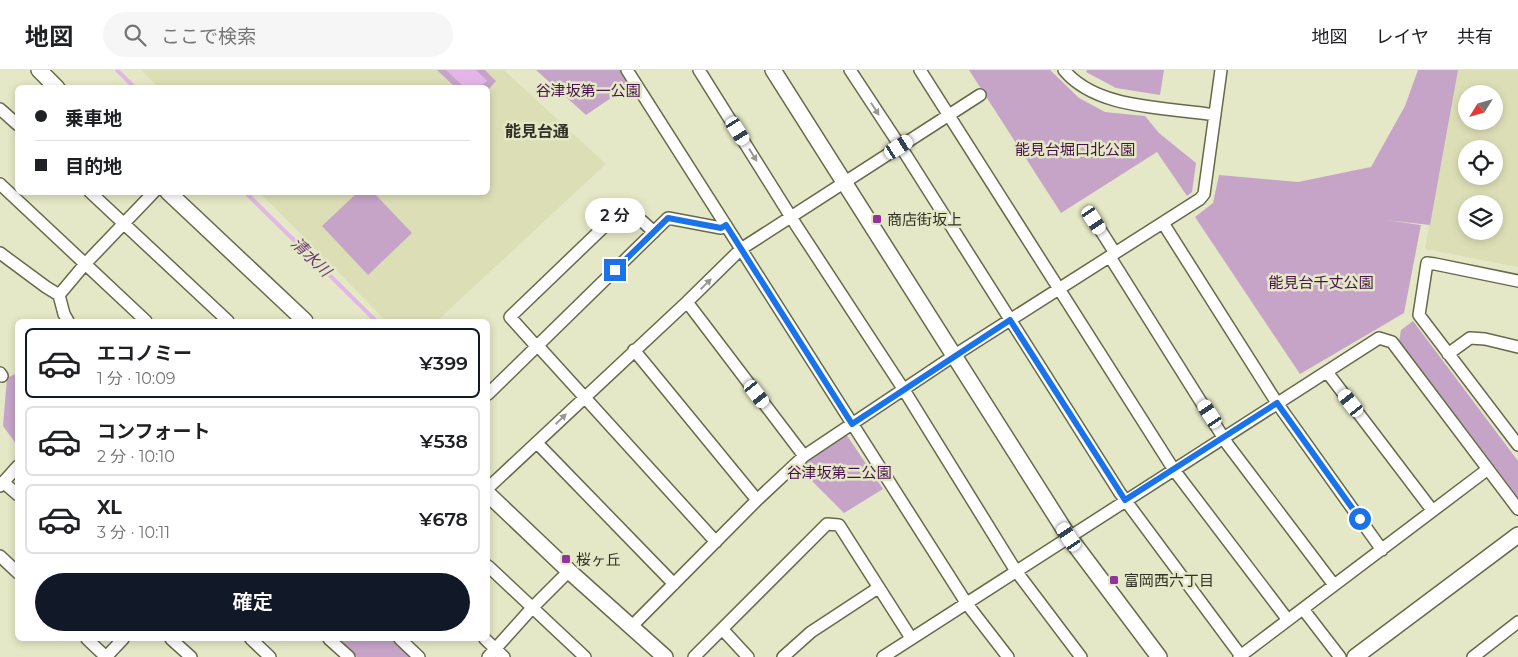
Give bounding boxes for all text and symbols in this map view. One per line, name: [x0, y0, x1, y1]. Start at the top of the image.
search box: [103, 12, 453, 57]
icon: search: [121, 21, 149, 49]
text: 地図: [25, 22, 73, 51]
text: ここで検索: [161, 25, 256, 48]
text: 地図: [1312, 26, 1348, 48]
text: レイヤ: [1376, 26, 1429, 48]
text: 共有: [1457, 26, 1493, 48]
park label: 谷津坂第一公園: [535, 81, 641, 100]
north arrow: [1458, 85, 1502, 130]
map controls: [1458, 85, 1503, 240]
one-way arrow: [870, 102, 879, 115]
text: 乗車地: [65, 107, 122, 130]
car: [723, 114, 752, 148]
district label: 能見台通: [505, 122, 569, 141]
car: [882, 133, 915, 161]
park label: 能見台堀口北公園: [1015, 140, 1135, 159]
button: locate: [1458, 140, 1503, 185]
one-way arrow: [748, 149, 758, 162]
text: 目的地: [65, 155, 122, 178]
button: layers: [1458, 195, 1503, 240]
callout: 2 分: [585, 198, 645, 232]
car: [1079, 203, 1108, 237]
text: 2 分: [600, 206, 630, 225]
place label: 商店街坂上: [887, 210, 962, 229]
marker: 商店街坂上: [871, 213, 883, 225]
water label: 清水川: [287, 233, 336, 282]
route end: [604, 259, 626, 281]
park label: 能見台千丈公園: [1268, 273, 1374, 292]
one-way arrow: [700, 278, 712, 290]
icon: car: [37, 341, 82, 386]
text: エコノミー: [97, 342, 192, 365]
text: ¥399: [419, 352, 468, 375]
text: 1 分 · 10:09: [97, 369, 175, 388]
car: [741, 378, 772, 410]
car: [1335, 387, 1366, 419]
car: [1195, 397, 1224, 431]
one-way arrow: [555, 413, 567, 425]
icon: car: [37, 419, 82, 464]
text: コンフォート: [97, 420, 210, 443]
text: ¥538: [420, 430, 468, 453]
text: 2 分 · 10:10: [97, 447, 175, 466]
park label: 谷津坂第二公園: [786, 463, 892, 482]
text: XL: [97, 496, 122, 519]
icon: car: [37, 497, 82, 542]
text: ¥678: [419, 508, 468, 531]
route start: [1349, 508, 1371, 530]
car: [1054, 520, 1083, 554]
text: 3 分 · 10:11: [97, 523, 170, 542]
place label: 桜ヶ丘: [576, 550, 621, 569]
marker: 桜ヶ丘: [560, 553, 572, 565]
place label: 富岡西六丁目: [1124, 571, 1214, 590]
button: 確定: [35, 573, 470, 631]
marker: 富岡西六丁目: [1108, 574, 1120, 586]

